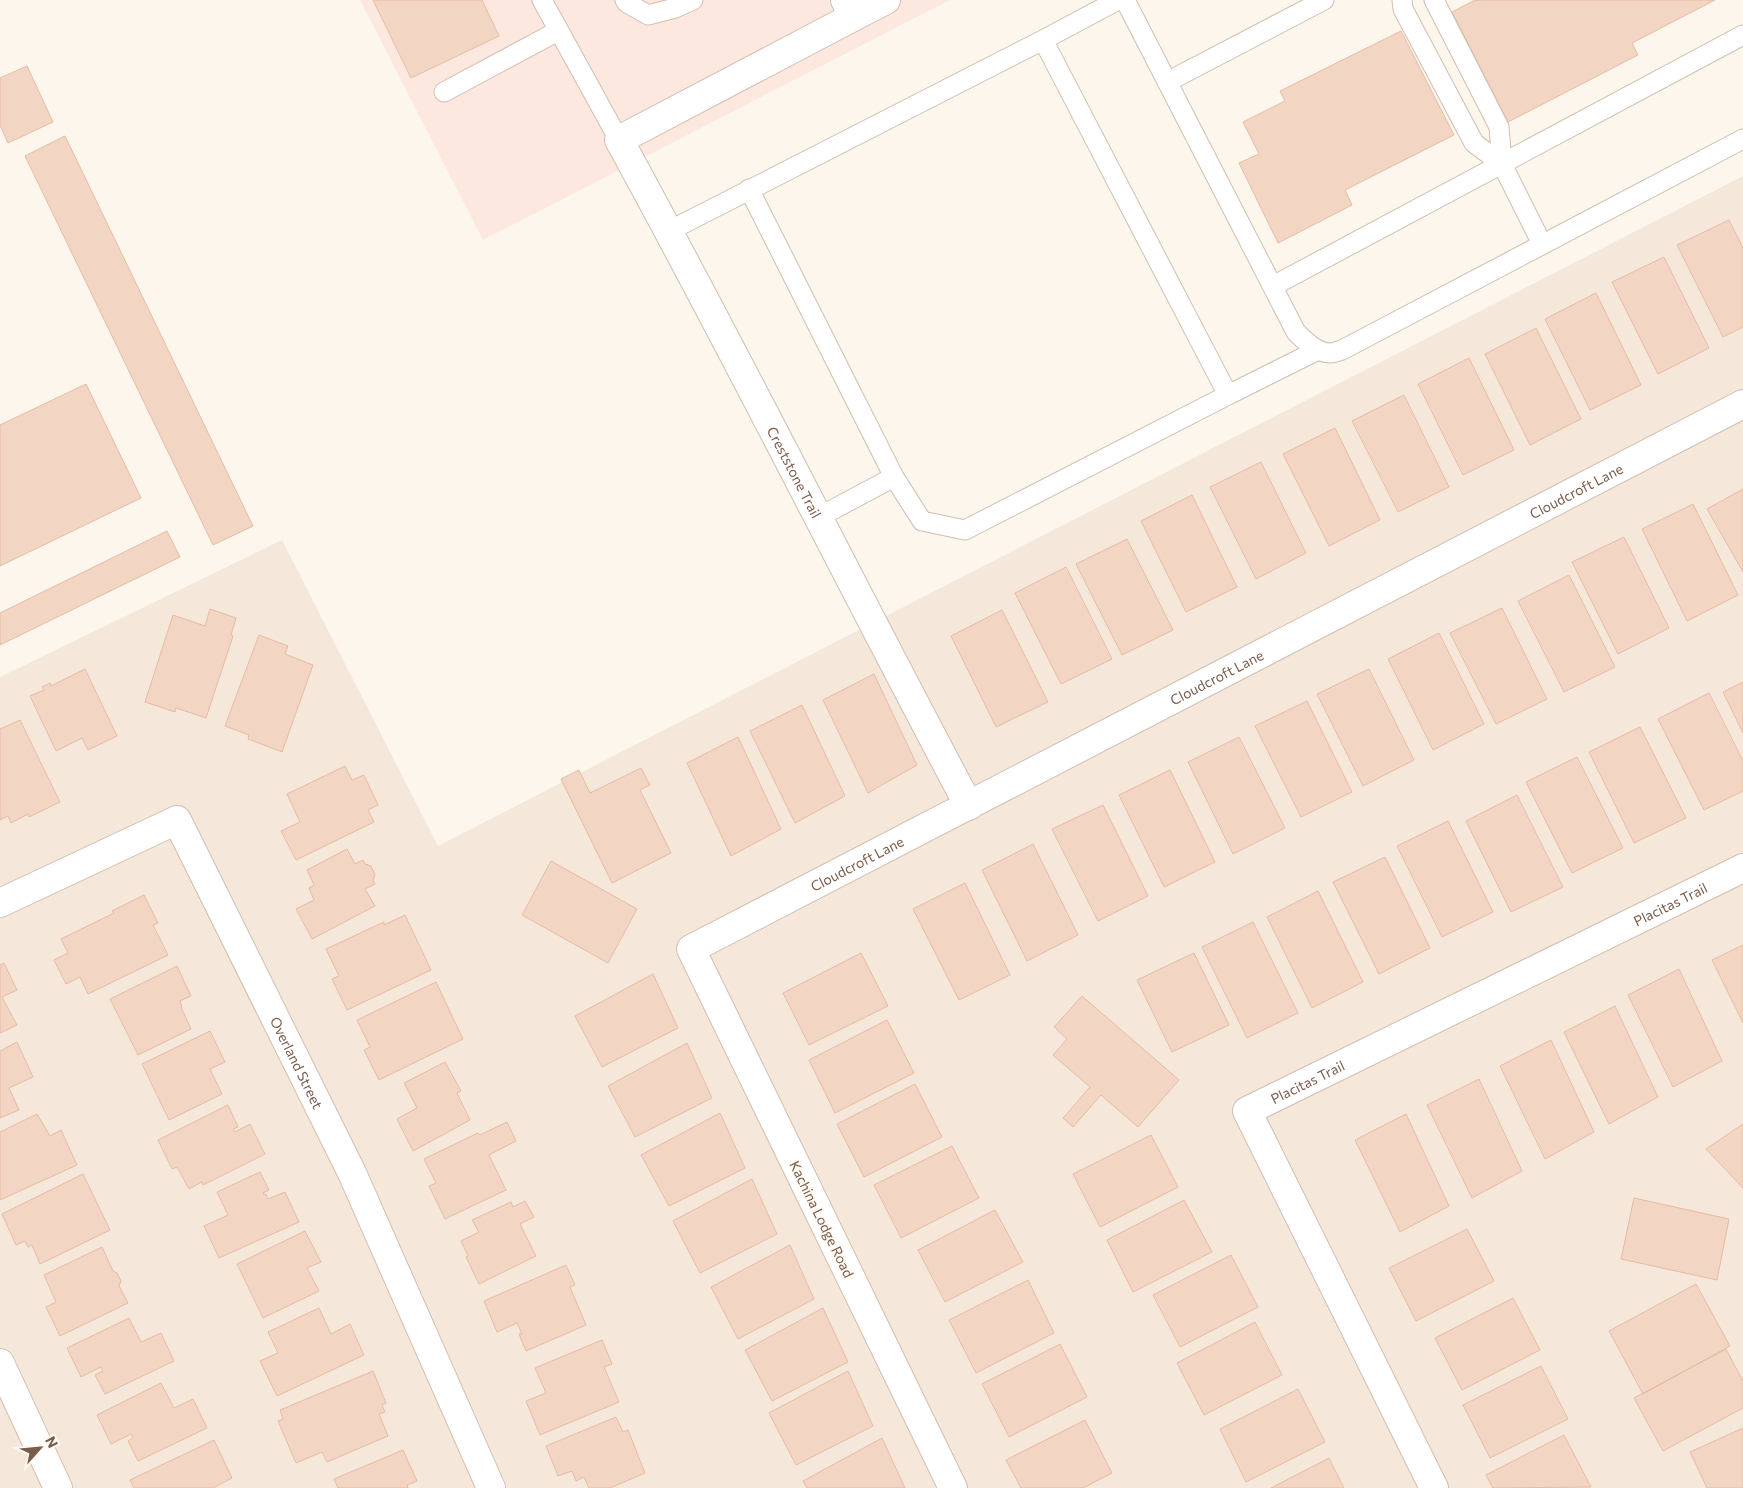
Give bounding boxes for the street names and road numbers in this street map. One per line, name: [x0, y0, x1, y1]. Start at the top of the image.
street label: Creststone Trail: [764, 423, 825, 521]
street label: Cloudcroft Lane: [1526, 459, 1626, 522]
street label: Cloudcroft Lane: [1167, 646, 1266, 708]
street label: Cloudcroft Lane: [807, 832, 906, 894]
street label: Placitas Trail: [1630, 878, 1710, 929]
street label: Overland Street: [267, 1013, 327, 1111]
street label: Placitas Trail: [1268, 1056, 1347, 1107]
street label: Kachina Lodge Road: [786, 1158, 858, 1280]

